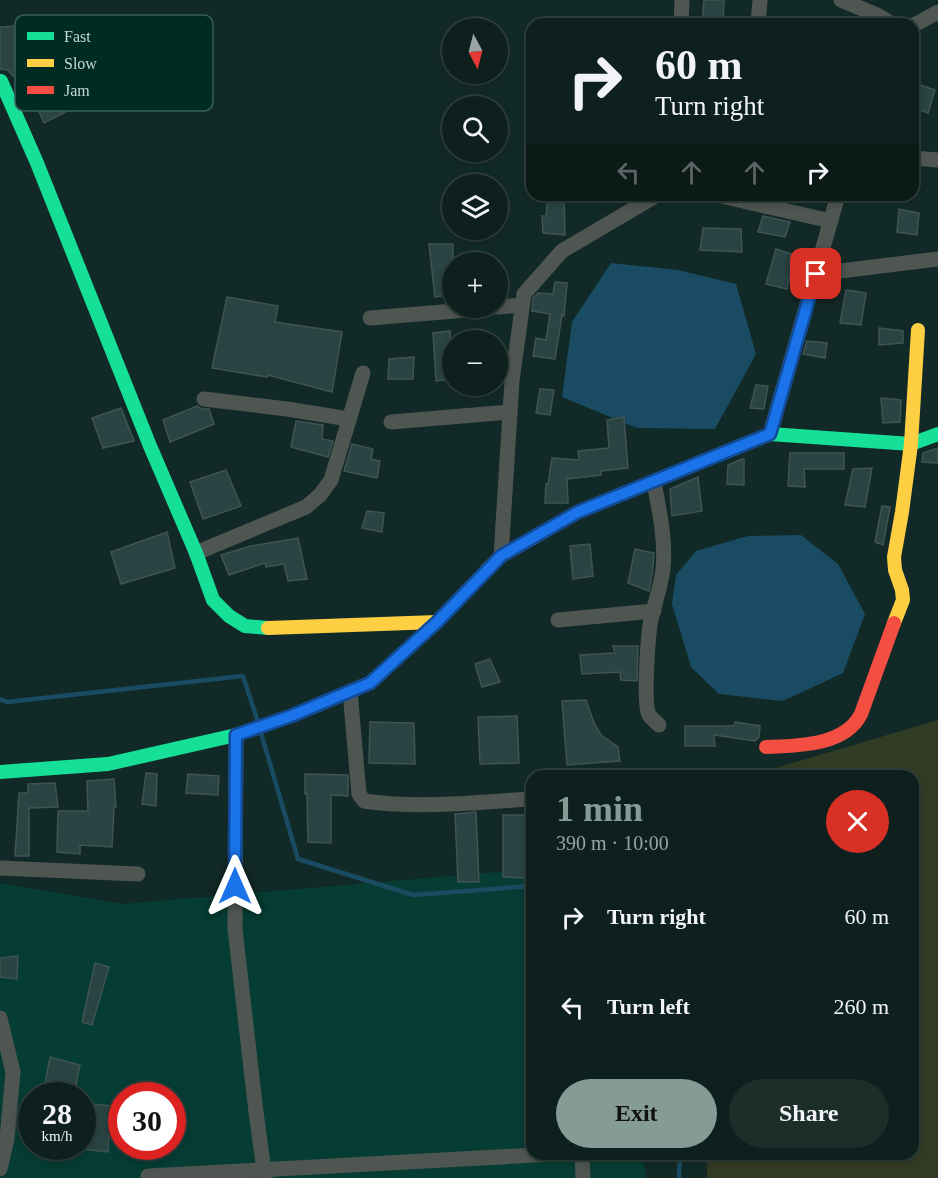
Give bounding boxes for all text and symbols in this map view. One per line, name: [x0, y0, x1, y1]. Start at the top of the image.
legend: [15, 15, 213, 111]
north arrow: [442, 18, 508, 84]
map controls: [442, 18, 508, 396]
text: Fast: [64, 28, 91, 45]
icon: right: [556, 42, 634, 120]
text: 60 m: [655, 42, 743, 88]
text: Slow: [64, 55, 97, 72]
text: Jam: [64, 82, 90, 99]
text: Turn right: [655, 91, 764, 121]
button: search: [442, 96, 508, 162]
icon: left: [612, 156, 645, 189]
icon: ahead: [675, 156, 708, 189]
icon: ahead: [738, 156, 771, 189]
icon: right: [801, 156, 834, 189]
button: layers: [442, 174, 508, 240]
pin: [790, 248, 841, 299]
button: +: [442, 252, 508, 318]
icon: arrive: [799, 257, 832, 290]
button: −: [442, 330, 508, 396]
text: 1 min: [556, 789, 643, 829]
button: close: [826, 790, 889, 853]
text: 390 m · 10:00: [556, 832, 669, 854]
position arrow: [203, 854, 267, 918]
icon: right: [556, 901, 589, 934]
text: Turn right: [607, 904, 706, 929]
text: 60 m: [844, 904, 889, 929]
icon: left: [556, 991, 589, 1024]
text: Turn left: [607, 994, 690, 1019]
text: 260 m: [833, 994, 889, 1019]
button: Exit: [556, 1079, 717, 1148]
button: Share: [729, 1079, 889, 1148]
speed limit sign: 30: [108, 1082, 186, 1160]
text: 28: [42, 1097, 72, 1130]
text: km/h: [42, 1128, 72, 1144]

